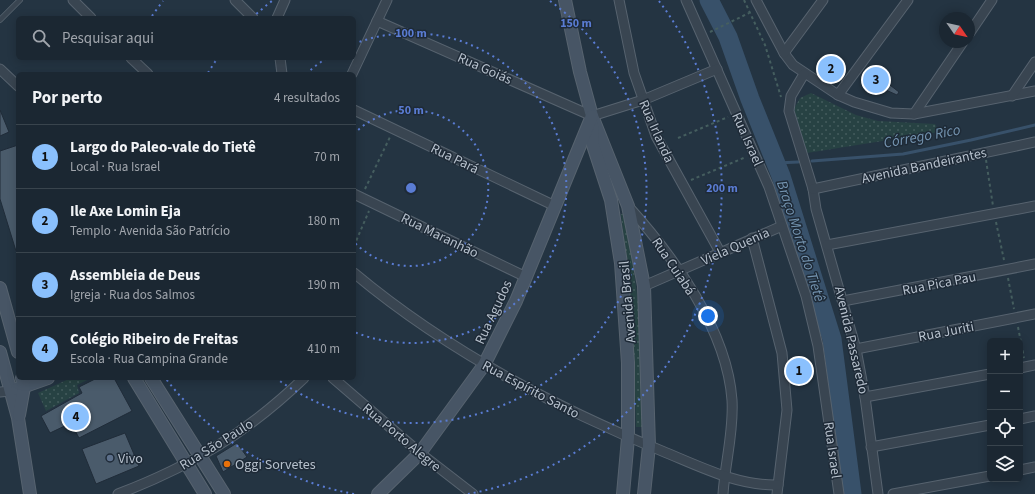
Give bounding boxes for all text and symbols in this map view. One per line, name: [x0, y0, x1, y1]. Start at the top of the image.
north arrow: [939, 12, 975, 48]
text: 150 m: [560, 15, 592, 32]
search box: [16, 16, 356, 60]
text: 100 m: [395, 25, 427, 42]
icon: search: [30, 27, 52, 49]
text: Pesquisar aqui: [62, 28, 154, 49]
street label: Rua Goiás: [454, 48, 515, 90]
pin: 2: [818, 54, 844, 84]
pin: 3: [863, 65, 889, 95]
text: Por perto: [32, 86, 102, 110]
text: 4 resultados: [274, 89, 340, 107]
street label: Rua Irlanda: [633, 97, 679, 166]
text: 50 m: [398, 102, 424, 119]
street label: Rua Israel: [726, 109, 768, 170]
water label: Córrego Rico: [882, 119, 963, 154]
text: Largo do Paleo-vale do Tietê: [70, 137, 256, 158]
street label: Rua Pará: [427, 139, 482, 179]
street label: Avenida Bandeirantes: [860, 143, 989, 189]
text: 1: [42, 148, 48, 166]
text: 70 m: [314, 148, 340, 166]
text: Local · Rua Israel: [70, 158, 160, 176]
water label: Braço Morto do Tietê: [771, 178, 830, 305]
text: 200 m: [706, 180, 738, 197]
centre of rings: [404, 181, 418, 195]
text: Ile Axe Lomin Eja: [70, 201, 181, 222]
street label: Rua Maranhão: [397, 208, 482, 263]
text: 2: [42, 212, 48, 230]
text: 180 m: [307, 212, 340, 230]
text: Templo · Avenida São Patrício: [70, 222, 230, 240]
street label: Viela Quenia: [698, 223, 773, 271]
street label: Rua Cuiabá: [646, 234, 700, 300]
street label: Avenida Brasil: [614, 260, 642, 344]
text: Assembleia de Deus: [70, 265, 200, 286]
street label: Rua Pica Pau: [901, 267, 978, 301]
text: 3: [42, 276, 48, 294]
text: 190 m: [307, 276, 340, 294]
street label: Rua Agudos: [470, 277, 518, 348]
street label: Avenida Passaredo: [829, 284, 873, 396]
text: Igreja · Rua dos Salmos: [70, 286, 195, 304]
your location: [698, 306, 718, 326]
street label: Rua Juriti: [917, 317, 976, 347]
text: Colégio Ribeiro de Freitas: [70, 329, 238, 350]
map controls: [987, 338, 1023, 482]
button: +: [987, 338, 1023, 374]
text: 4: [42, 340, 48, 358]
text: 410 m: [307, 340, 340, 358]
text: Escola · Rua Campina Grande: [70, 350, 228, 368]
street label: Rua Espírito Santo: [478, 356, 583, 424]
pin: 1: [786, 356, 812, 386]
button: −: [987, 374, 1023, 410]
street label: Rua Porto Alegre: [358, 399, 445, 477]
pin: 4: [63, 402, 89, 432]
button: locate: [987, 410, 1023, 446]
street label: Rua São Paulo: [176, 414, 257, 475]
street label: Rua Israel: [818, 420, 846, 480]
button: layers: [987, 446, 1023, 482]
place label: Vivo: [118, 449, 143, 469]
marker: Vivo: [105, 453, 115, 463]
place label: Oggi Sorvetes: [235, 455, 316, 475]
marker: Oggi Sorvetes: [222, 459, 232, 469]

